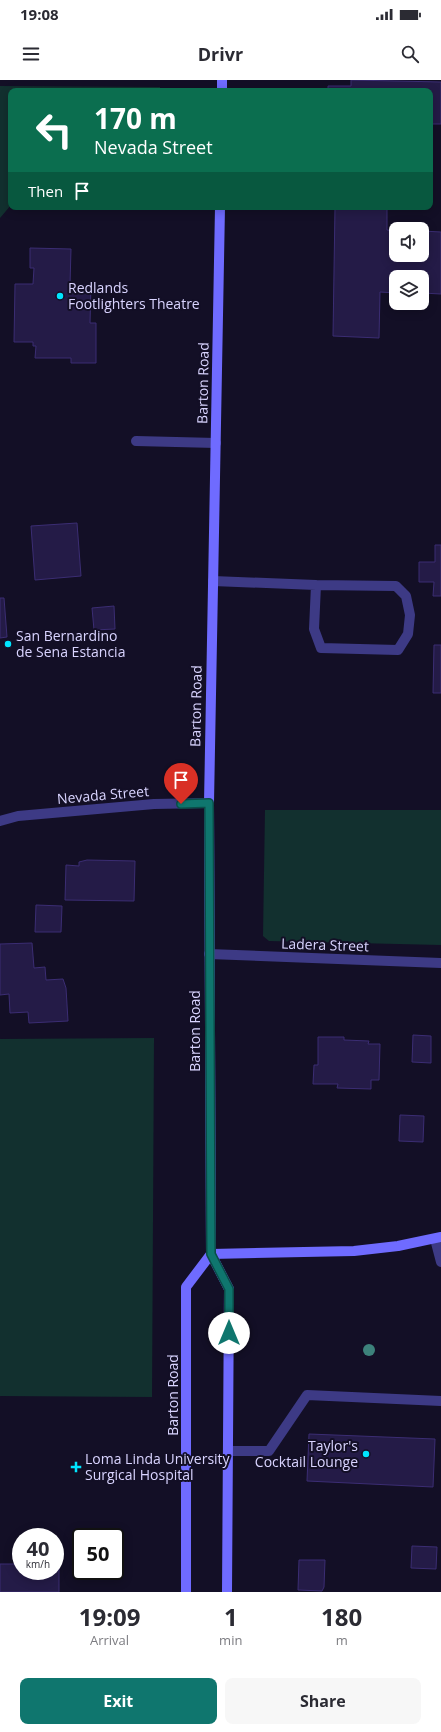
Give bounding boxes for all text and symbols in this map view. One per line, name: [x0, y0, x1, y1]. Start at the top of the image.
text: 19:08: [20, 4, 59, 24]
text: Drivr: [198, 42, 243, 66]
icon: menu: [20, 43, 42, 65]
icon: search: [399, 43, 421, 65]
text: 170 m: [94, 99, 177, 137]
icon: left: [28, 104, 80, 156]
text: Nevada Street: [94, 135, 213, 159]
icon: arrive: [71, 180, 93, 202]
text: Then: [28, 181, 63, 201]
map controls: [389, 222, 429, 310]
button: sound: [389, 222, 429, 262]
button: layers: [389, 270, 429, 310]
place label: Redlands Footlighters Theatre: [68, 278, 200, 313]
marker: Redlands Footlighters Theatre: [55, 291, 65, 301]
street label: Barton Road: [192, 342, 213, 424]
place label: San Bernardino de Sena Estancia: [16, 626, 125, 661]
marker: San Bernardino de Sena Estancia: [3, 639, 13, 649]
street label: Barton Road: [185, 665, 206, 747]
pin: [164, 763, 198, 804]
icon: arrive: [170, 769, 192, 791]
street label: Nevada Street: [56, 781, 150, 808]
street label: Ladera Street: [281, 933, 369, 956]
street label: Barton Road: [185, 990, 204, 1072]
position arrow: [208, 1312, 250, 1354]
street label: Barton Road: [163, 1354, 182, 1436]
place label: Taylor's Cocktail Lounge: [255, 1436, 358, 1471]
place label: Loma Linda University Surgical Hospital: [85, 1449, 231, 1484]
marker: Taylor's Cocktail Lounge: [361, 1449, 371, 1459]
marker: Loma Linda University Surgical Hospital: [70, 1461, 82, 1473]
speed limit sign: 50: [72, 1528, 124, 1580]
text: 40: [27, 1535, 49, 1562]
text: km/h: [26, 1557, 50, 1571]
text: 19:09: [79, 1600, 140, 1633]
text: 1: [224, 1600, 238, 1633]
text: 180: [321, 1600, 362, 1633]
text: Arrival: [90, 1631, 129, 1649]
text: min: [219, 1631, 242, 1649]
text: m: [336, 1631, 348, 1649]
button: Exit: [20, 1678, 217, 1724]
button: Share: [225, 1678, 421, 1724]

